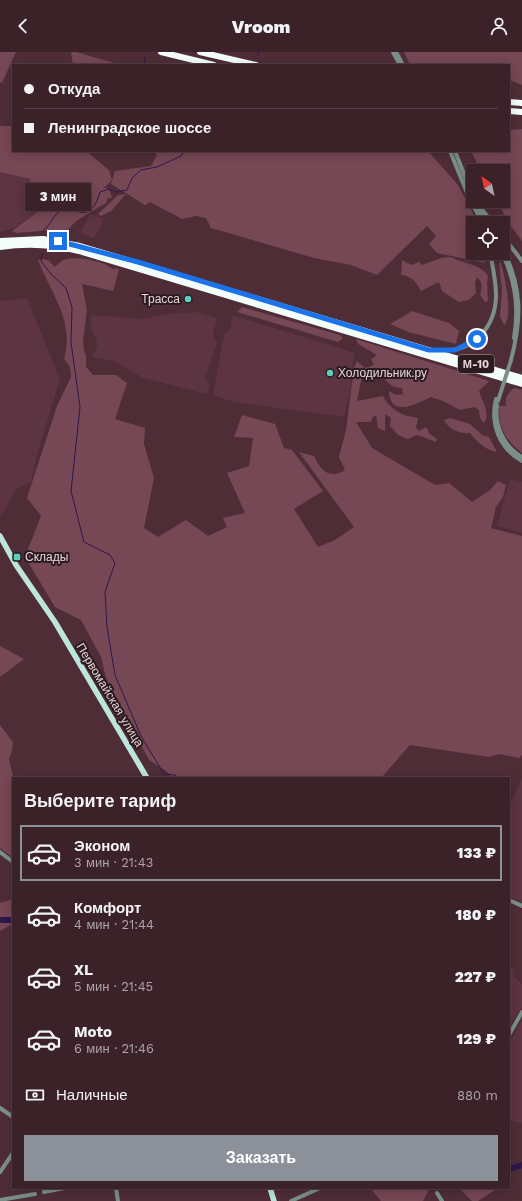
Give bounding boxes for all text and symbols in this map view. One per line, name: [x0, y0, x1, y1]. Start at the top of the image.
icon: back: [12, 15, 34, 37]
icon: person: [488, 15, 510, 37]
text: Vroom: [232, 16, 290, 37]
text: Откуда: [48, 80, 100, 98]
text: Ленинградское шоссе: [48, 119, 211, 137]
north arrow: [466, 164, 510, 208]
map controls: [466, 164, 510, 260]
callout: 3 мин: [25, 183, 91, 211]
text: 3 мин: [40, 189, 76, 204]
button: locate: [466, 216, 510, 260]
route end: [49, 232, 67, 250]
place label: Трасса: [141, 292, 180, 306]
marker: Трасса: [183, 294, 193, 304]
route start: [468, 330, 486, 348]
road number: М-10: [458, 355, 494, 373]
place label: Холодильник.ру: [338, 366, 427, 380]
marker: Холодильник.ру: [325, 368, 335, 378]
place label: Склады: [25, 550, 68, 564]
marker: Склады: [12, 552, 22, 562]
street label: Первомайская улица: [74, 641, 147, 750]
text: Выберите тариф: [24, 790, 176, 811]
icon: car: [26, 835, 62, 871]
text: Эконом: [74, 837, 130, 855]
text: 133 ₽: [457, 844, 496, 862]
text: 3 мин · 21:43: [74, 855, 153, 870]
icon: car: [26, 897, 62, 933]
text: Комфорт: [74, 899, 141, 917]
text: 180 ₽: [456, 906, 496, 924]
text: 4 мин · 21:44: [74, 917, 154, 932]
icon: car: [26, 959, 62, 995]
text: XL: [74, 961, 93, 979]
text: 227 ₽: [455, 968, 496, 986]
text: 5 мин · 21:45: [74, 979, 153, 994]
icon: car: [26, 1021, 62, 1057]
text: Moto: [74, 1023, 112, 1041]
text: 129 ₽: [457, 1030, 496, 1048]
text: 6 мин · 21:46: [74, 1041, 154, 1056]
icon: cash: [24, 1084, 46, 1106]
text: Наличные: [56, 1086, 128, 1104]
text: 880 m: [457, 1088, 498, 1103]
button: Заказать: [24, 1135, 498, 1181]

